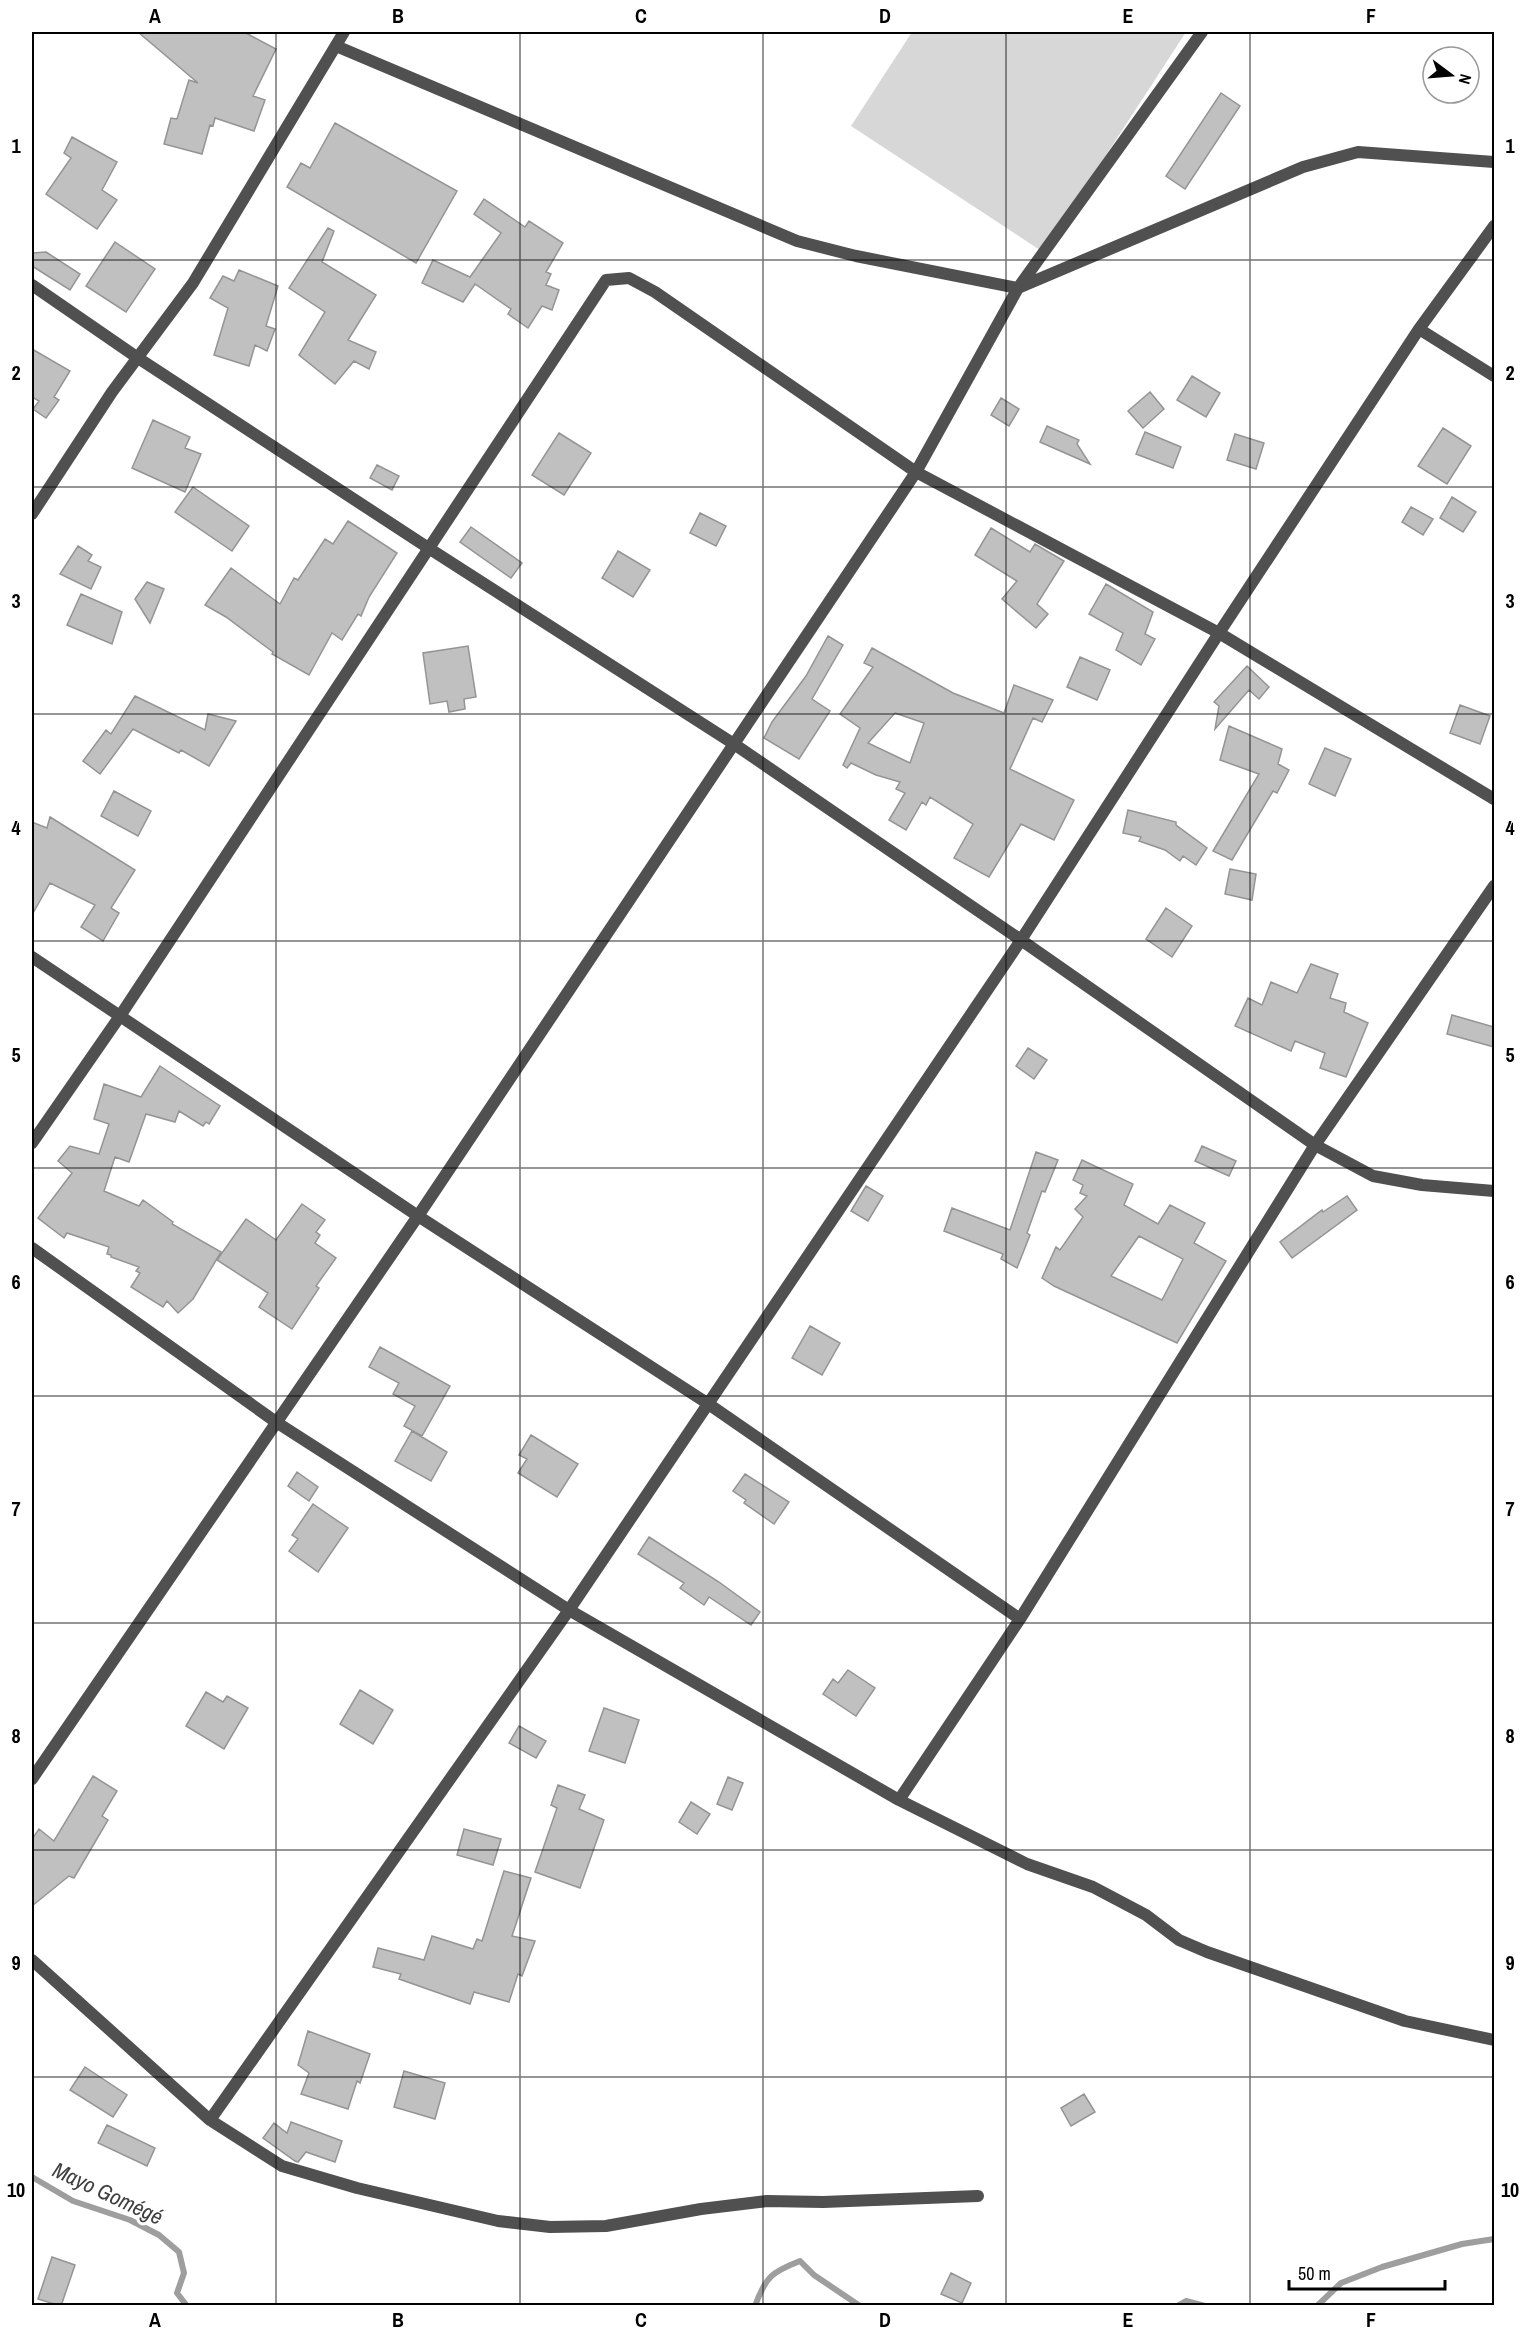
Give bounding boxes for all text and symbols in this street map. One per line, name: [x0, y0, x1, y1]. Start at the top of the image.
text: A: [149, 2, 161, 29]
text: B: [392, 2, 404, 29]
text: C: [635, 2, 647, 29]
text: D: [879, 2, 891, 29]
text: E: [1123, 2, 1134, 29]
text: F: [1366, 2, 1376, 29]
north arrow: [1421, 45, 1481, 105]
text: N: [1454, 72, 1477, 87]
text: 1: [11, 132, 21, 159]
text: 1: [1505, 132, 1515, 159]
text: 2: [11, 359, 21, 386]
text: 2: [1505, 359, 1515, 386]
text: 3: [11, 587, 21, 614]
text: 3: [1505, 587, 1515, 614]
text: 4: [11, 814, 21, 841]
text: 4: [1505, 814, 1515, 841]
text: 5: [11, 1041, 21, 1068]
text: 5: [1505, 1041, 1515, 1068]
text: 6: [11, 1268, 21, 1295]
text: 6: [1505, 1268, 1515, 1295]
text: 7: [11, 1495, 21, 1522]
text: 7: [1505, 1495, 1515, 1522]
text: 8: [11, 1722, 21, 1749]
text: 8: [1505, 1722, 1515, 1749]
text: 9: [11, 1949, 21, 1976]
text: 9: [1505, 1949, 1515, 1976]
water label: Mayo Gomégé: [48, 2154, 168, 2232]
text: 10: [7, 2176, 25, 2203]
text: 10: [1501, 2176, 1519, 2203]
scale bar: [1289, 2253, 1445, 2291]
text: 50 m: [1298, 2261, 1331, 2286]
text: A: [149, 2306, 161, 2333]
text: B: [392, 2306, 404, 2333]
text: C: [635, 2306, 647, 2333]
text: D: [879, 2306, 891, 2333]
text: E: [1123, 2306, 1134, 2333]
text: F: [1366, 2306, 1376, 2333]

